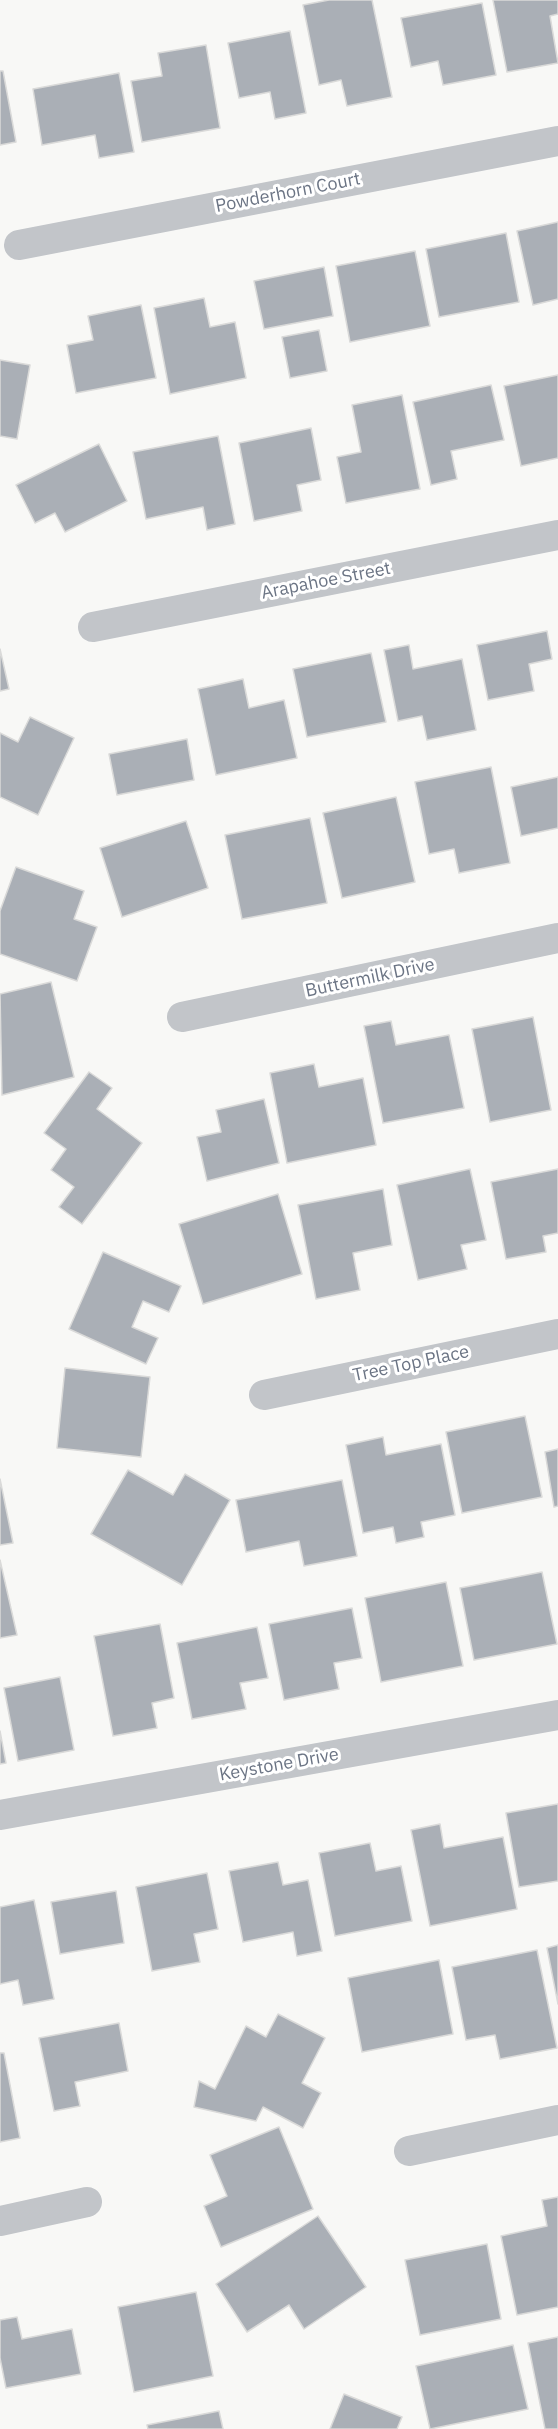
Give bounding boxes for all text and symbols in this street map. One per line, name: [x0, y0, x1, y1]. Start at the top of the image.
street label: Powderhorn Court: [214, 168, 362, 218]
street label: Arapahoe Street: [259, 558, 393, 604]
street label: Buttermilk Drive: [303, 954, 437, 1002]
street label: Tree Top Place: [351, 1341, 471, 1387]
street label: Keystone Drive: [218, 1744, 340, 1786]

